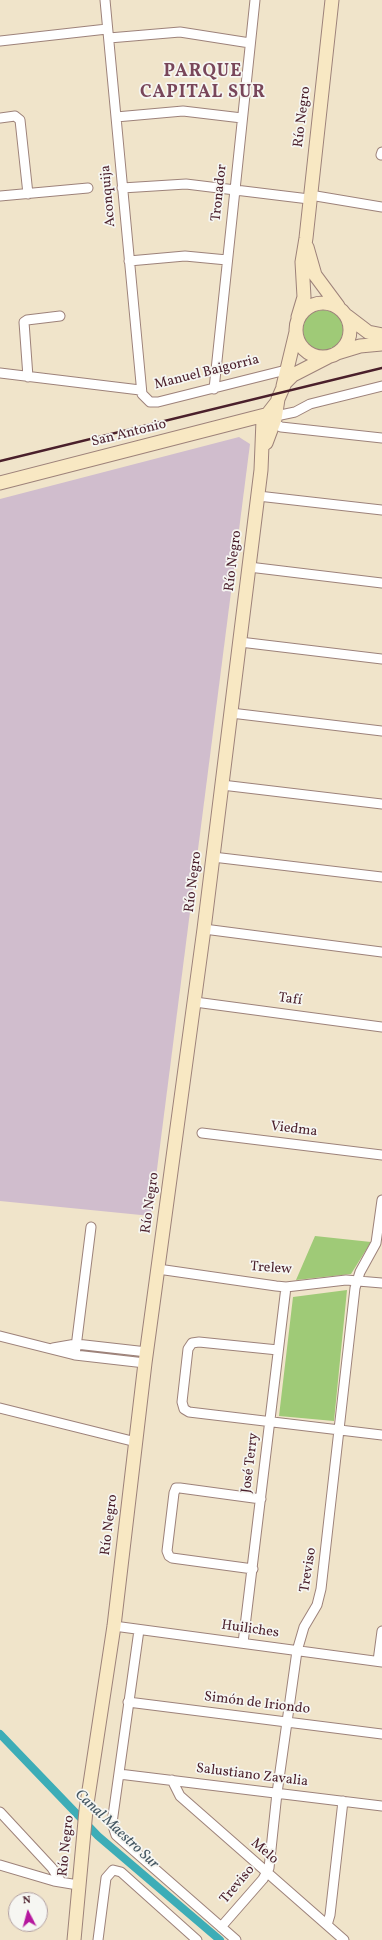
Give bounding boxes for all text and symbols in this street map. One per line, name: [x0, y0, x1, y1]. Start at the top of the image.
district label: PARQUE CAPITAL SUR: [140, 62, 266, 104]
street label: Río Negro: [291, 85, 315, 149]
street label: Aconquija: [98, 164, 120, 228]
street label: Tronador: [209, 164, 231, 222]
street label: Manuel Baigorria: [153, 352, 261, 394]
street label: San Antonio: [90, 417, 168, 451]
street label: Río Negro: [222, 529, 246, 593]
street label: Río Negro: [182, 850, 206, 914]
street label: Tafí: [277, 990, 303, 1010]
street label: Viedma: [270, 1119, 318, 1141]
street label: Río Negro: [138, 1171, 164, 1235]
street label: Trelew: [250, 1259, 292, 1279]
street label: José Terry: [239, 1432, 263, 1494]
street label: Río Negro: [98, 1493, 122, 1557]
street label: Treviso: [297, 1546, 321, 1594]
street label: Huiliches: [220, 1618, 280, 1642]
street label: Simón de Iriondo: [203, 1689, 311, 1719]
street label: Salustiano Zavalia: [195, 1761, 309, 1791]
water label: Canal Maestro Sur: [70, 1786, 162, 1874]
street label: Río Negro: [55, 1815, 79, 1877]
street label: Melo: [247, 1835, 281, 1869]
street label: Treviso: [217, 1862, 259, 1908]
north arrow: [8, 1892, 48, 1932]
text: N: [22, 1893, 32, 1908]

